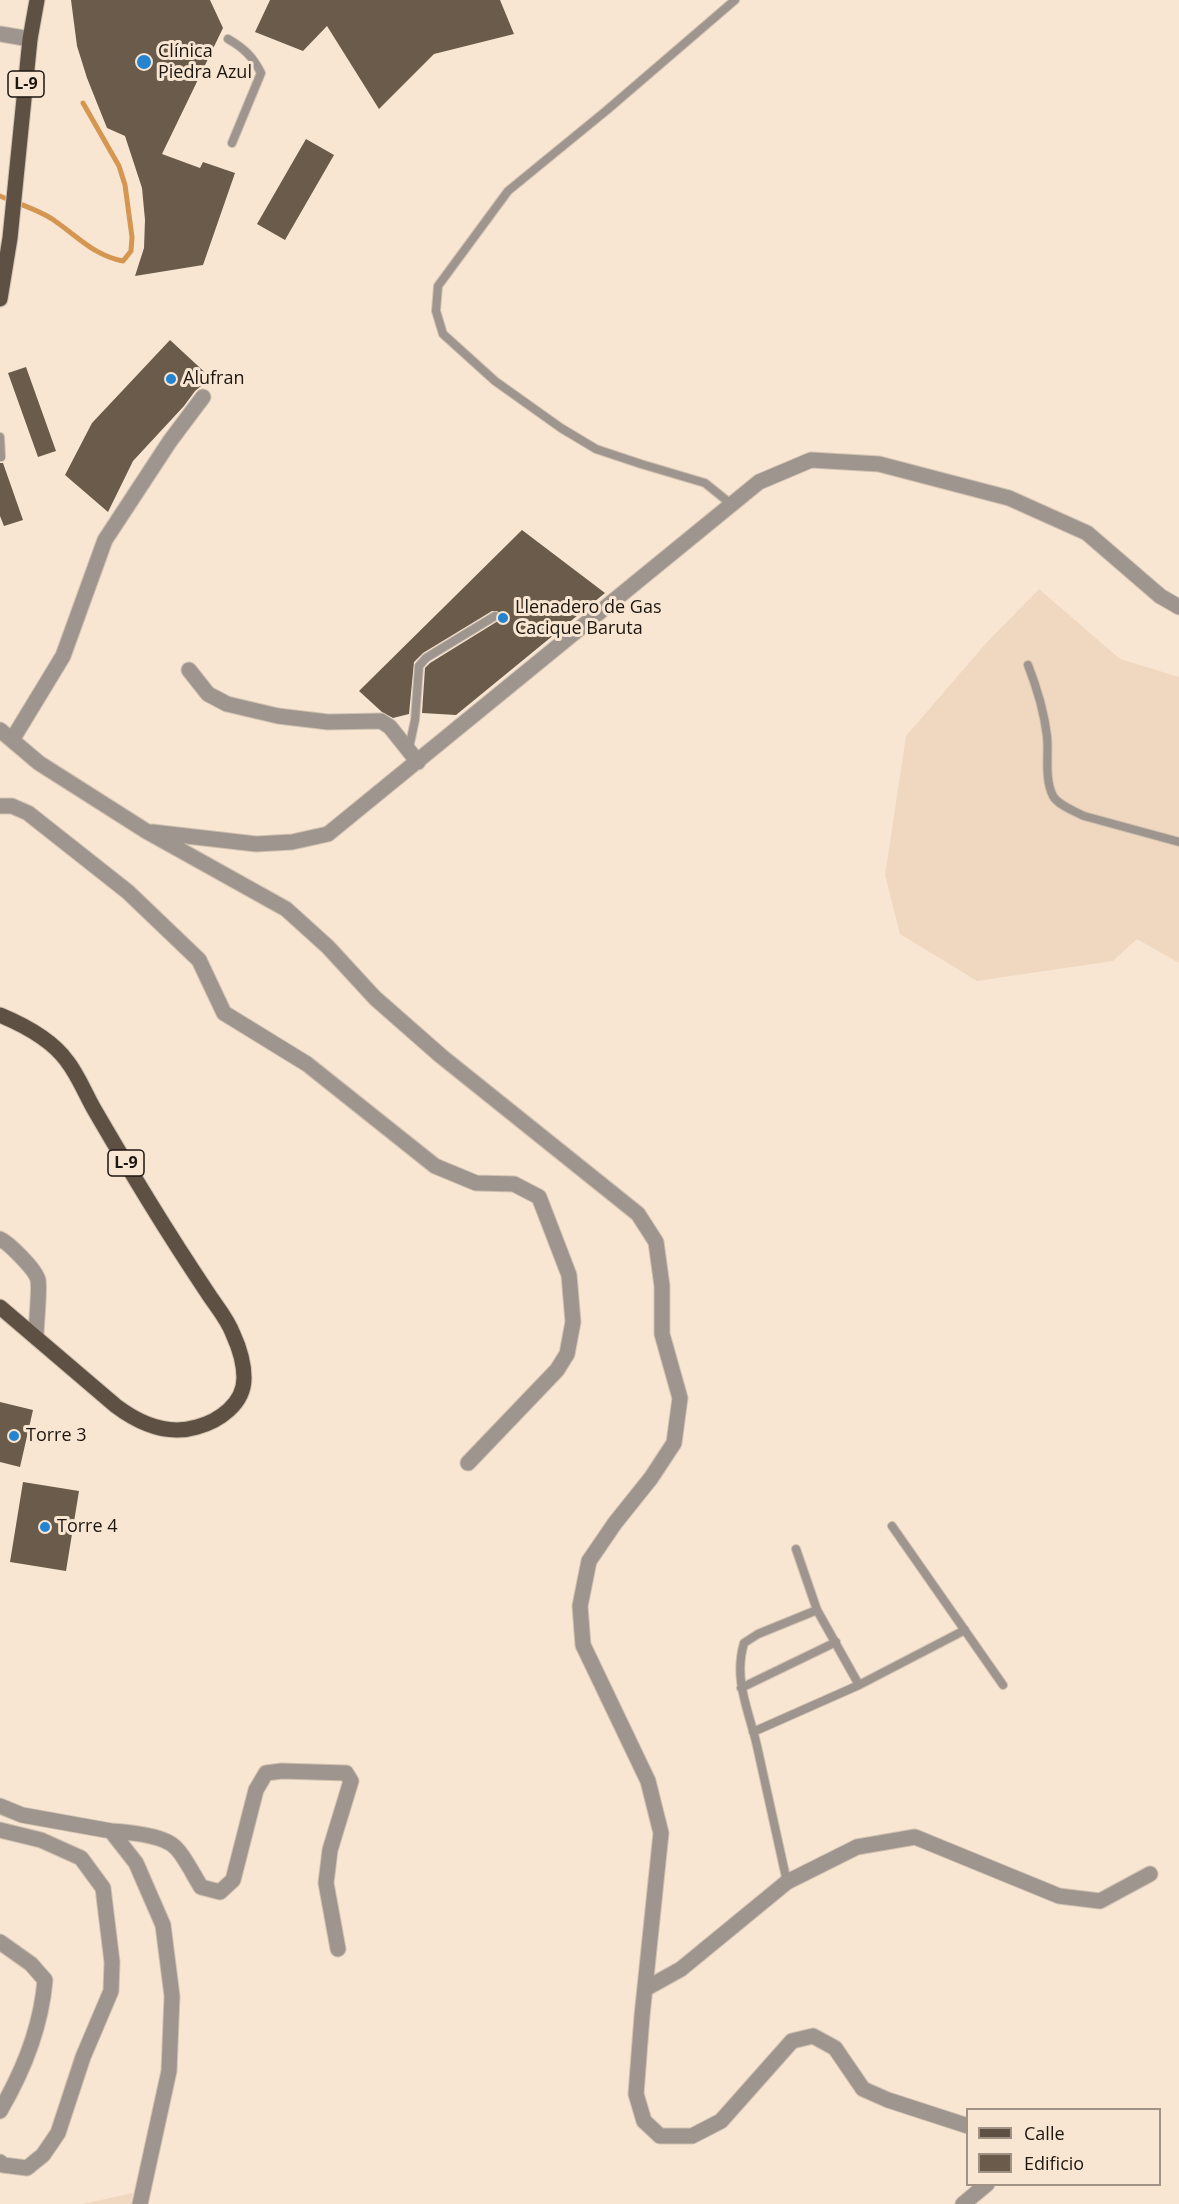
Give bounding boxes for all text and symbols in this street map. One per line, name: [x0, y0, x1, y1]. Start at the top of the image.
place label: Clínica Piedra Azul: [158, 41, 252, 84]
marker: Clínica Piedra Azul: [135, 53, 153, 71]
road number: L-9: [8, 71, 44, 97]
place label: Alufran: [183, 368, 244, 390]
marker: Alufran: [164, 372, 178, 386]
place label: Llenadero de Gas Cacique Baruta: [515, 597, 662, 640]
marker: Llenadero de Gas Cacique Baruta: [496, 611, 510, 625]
road number: L-9: [108, 1150, 144, 1176]
place label: Torre 3: [26, 1425, 87, 1447]
marker: Torre 3: [7, 1429, 21, 1443]
place label: Torre 4: [57, 1516, 118, 1538]
marker: Torre 4: [38, 1520, 52, 1534]
legend: [966, 2108, 1161, 2186]
text: Calle: [1024, 2121, 1065, 2145]
text: Edificio: [1024, 2151, 1084, 2175]

